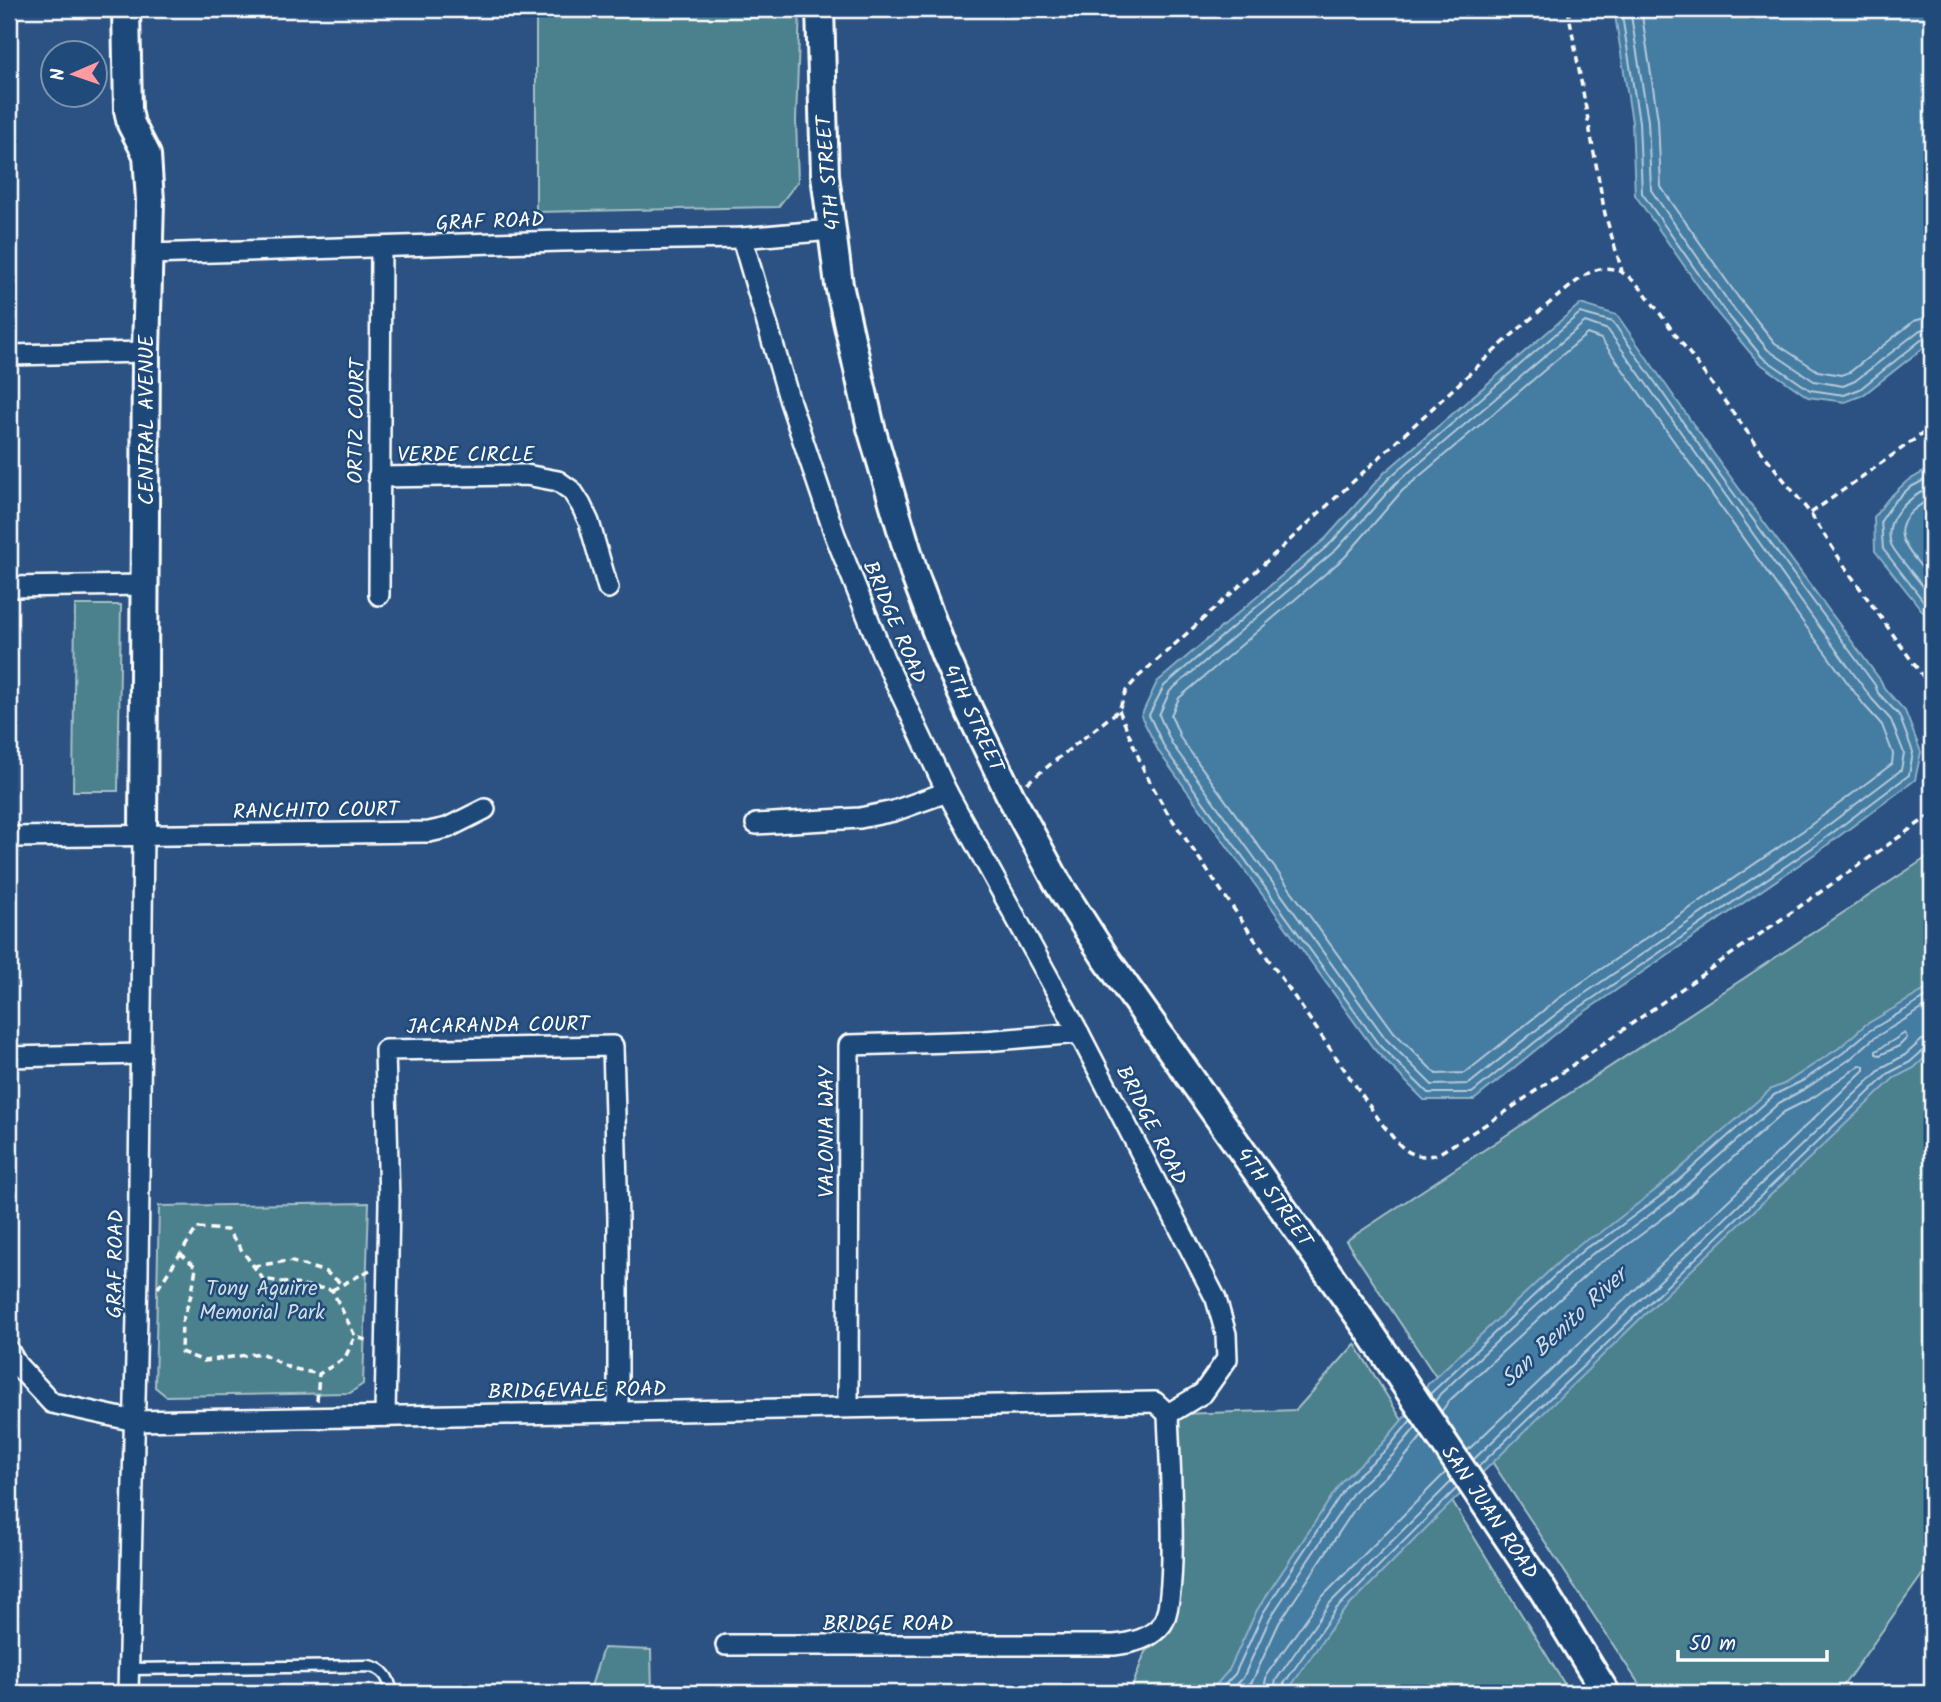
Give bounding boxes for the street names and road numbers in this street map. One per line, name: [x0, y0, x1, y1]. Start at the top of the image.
street label: 4TH STREET: [808, 112, 851, 232]
street label: GRAF ROAD: [435, 204, 545, 241]
street label: CENTRAL AVENUE: [131, 334, 164, 505]
street label: ORTIZ COURT: [340, 356, 375, 484]
street label: VERDE CIRCLE: [397, 439, 536, 472]
street label: BRIDGE ROAD: [853, 556, 934, 689]
street label: 4TH STREET: [933, 659, 1013, 780]
street label: RANCHITO COURT: [233, 794, 401, 829]
street label: JACARANDA COURT: [406, 1008, 592, 1045]
street label: BRIDGE ROAD: [1106, 1060, 1195, 1191]
street label: VALONIA WAY: [811, 1065, 844, 1198]
street label: 4TH STREET: [1227, 1141, 1321, 1256]
street label: GRAF ROAD: [99, 1209, 134, 1319]
street label: BRIDGEVALE ROAD: [488, 1373, 666, 1410]
street label: SAN JUAN ROAD: [1432, 1439, 1546, 1587]
street label: BRIDGE ROAD: [823, 1608, 953, 1641]

